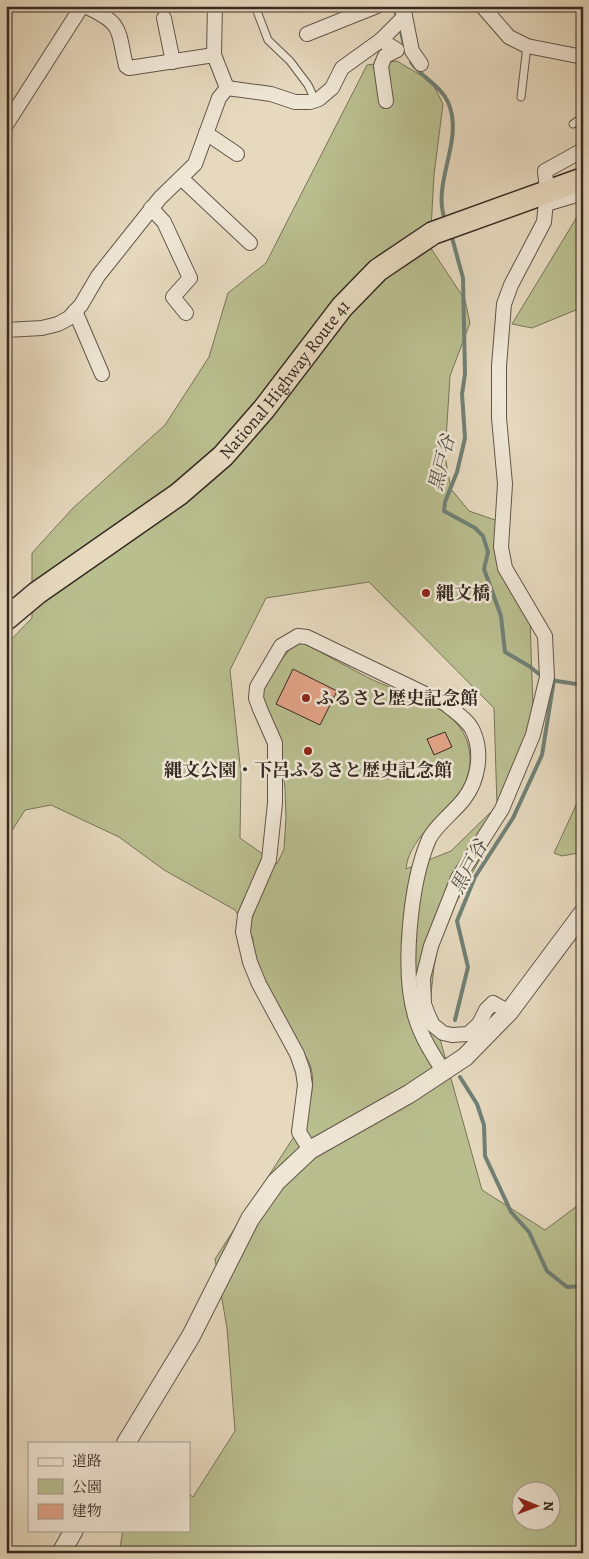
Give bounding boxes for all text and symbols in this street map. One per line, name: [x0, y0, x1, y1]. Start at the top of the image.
street label: National Highway Route 41: [214, 294, 355, 464]
water label: 黒戸谷: [422, 431, 462, 494]
place label: 縄文橋: [436, 581, 490, 605]
marker: 縄文橋: [420, 587, 432, 599]
place label: ふるさと歴史記念館: [316, 686, 478, 710]
marker: ふるさと歴史記念館: [300, 692, 312, 704]
marker: 縄文公園・下呂ふるさと歴史記念館: [302, 745, 314, 757]
place label: 縄文公園・下呂ふるさと歴史記念館: [164, 758, 452, 782]
water label: 黒戸谷: [444, 835, 494, 898]
legend: [28, 1442, 190, 1532]
text: 道路: [72, 1451, 102, 1471]
text: 公園: [72, 1477, 102, 1497]
north arrow: [512, 1482, 562, 1532]
text: 建物: [72, 1501, 102, 1521]
text: N: [539, 1501, 558, 1511]

